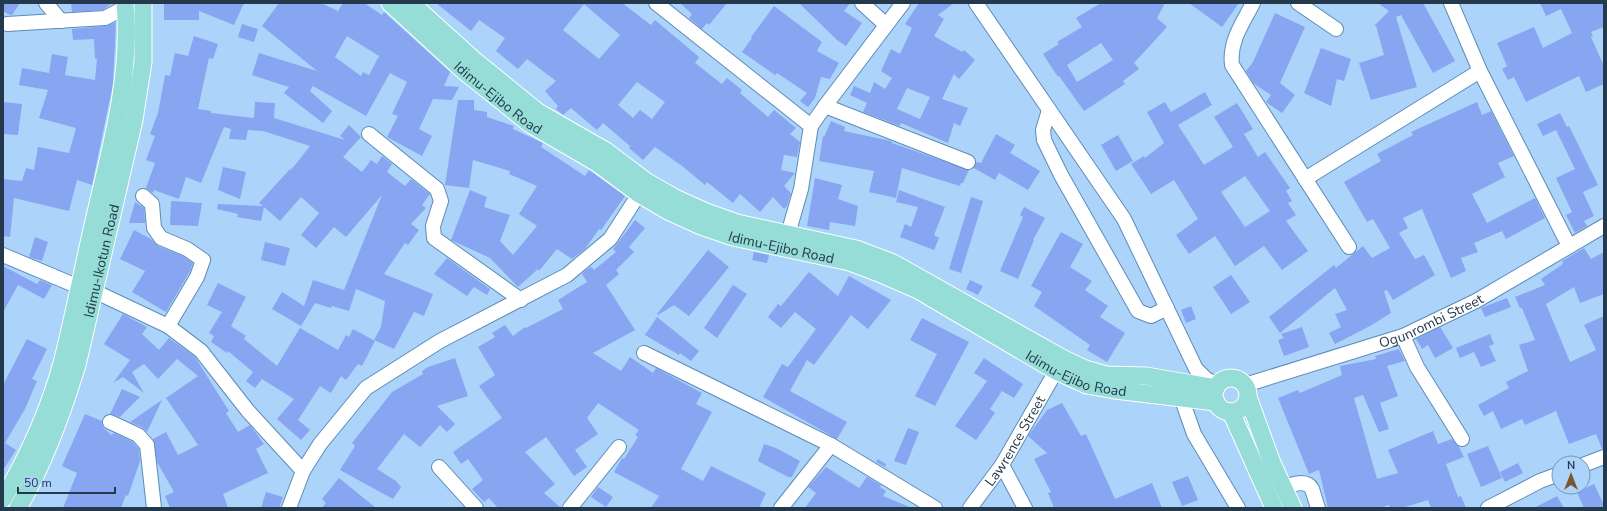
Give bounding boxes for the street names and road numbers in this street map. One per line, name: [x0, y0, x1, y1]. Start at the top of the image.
street label: Idimu-Ejibo Road: [450, 57, 546, 139]
street label: Idimu-Ikotun Road: [79, 202, 124, 319]
street label: Idimu-Ejibo Road: [726, 227, 836, 268]
street label: Ogunrombi Street: [1376, 289, 1487, 352]
street label: Idimu-Ejibo Road: [1022, 346, 1128, 401]
street label: Lawrence Street: [980, 392, 1050, 490]

